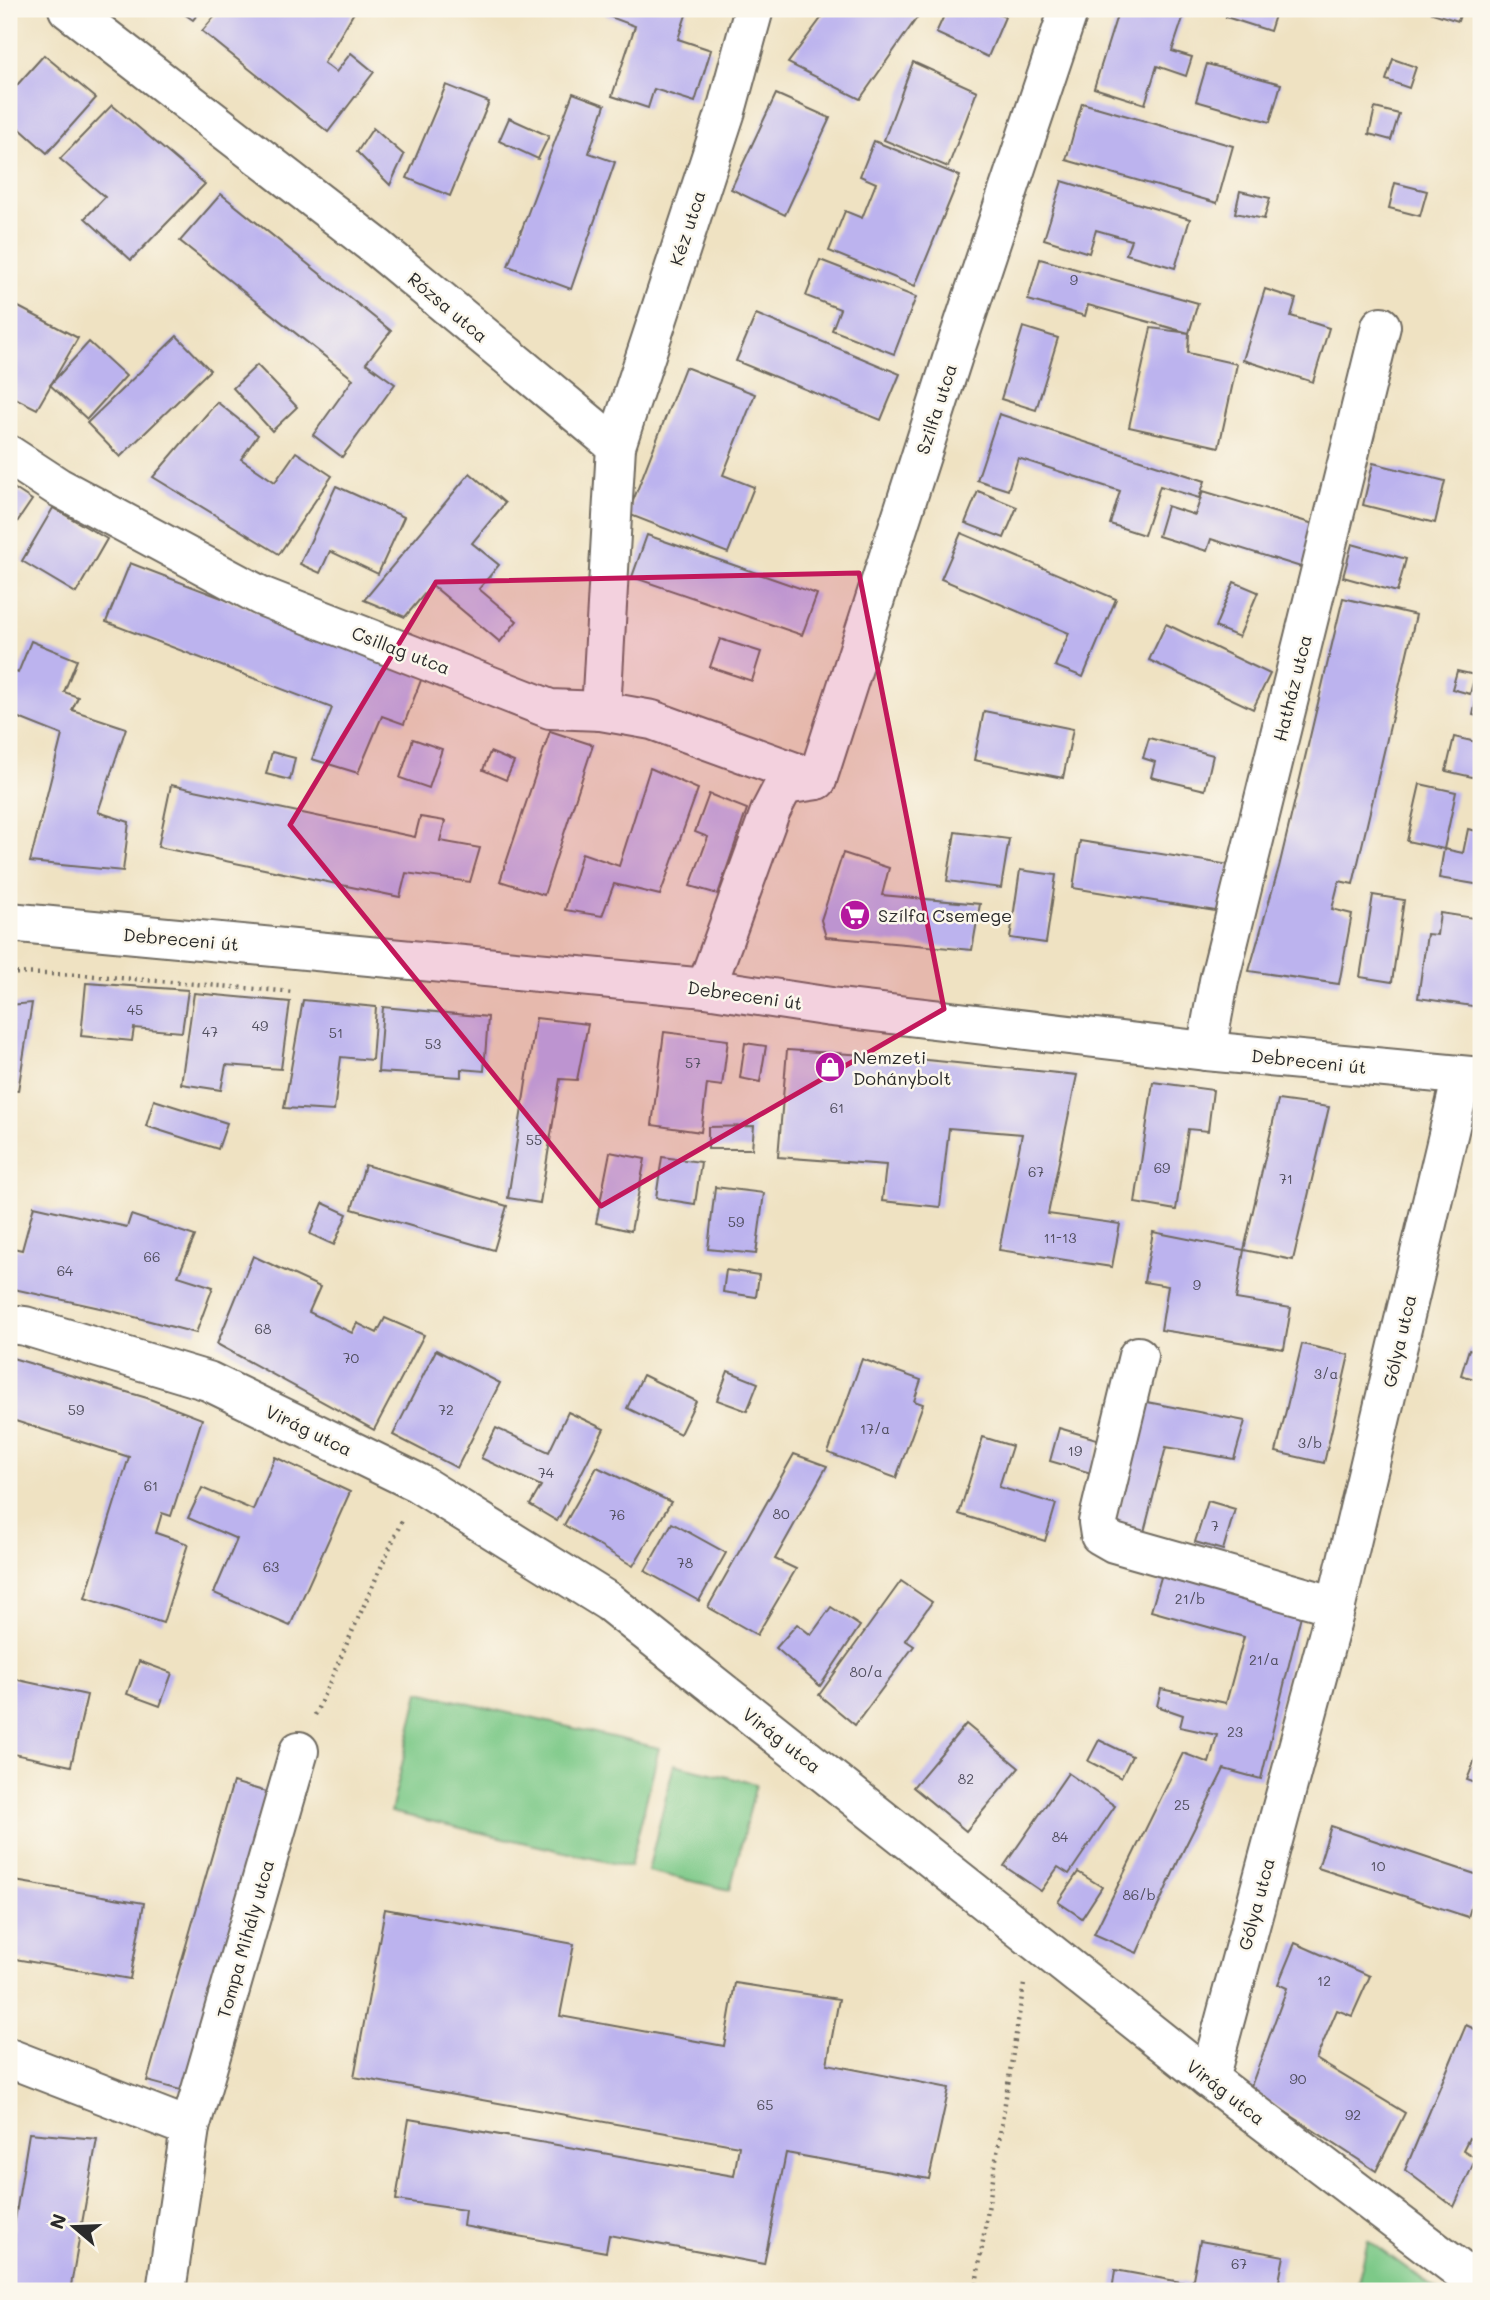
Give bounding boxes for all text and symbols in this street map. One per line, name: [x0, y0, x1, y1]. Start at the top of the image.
street label: Kéz utca: [664, 187, 710, 269]
street label: Rózsa utca: [403, 266, 493, 348]
house number: 9: [1070, 270, 1078, 289]
street label: Szilfa utca: [910, 361, 962, 457]
street label: Csillag utca: [349, 620, 453, 680]
street label: Hatház utca: [1267, 632, 1317, 744]
supermarket icon: Szílfa Csemege: [838, 898, 872, 932]
place label: Szílfa Csemege: [878, 903, 1012, 927]
street label: Debreceni út: [122, 922, 240, 956]
street label: Debreceni út: [686, 975, 804, 1015]
house number: 45: [127, 1000, 143, 1019]
house number: 49: [252, 1016, 268, 1035]
house number: 47: [202, 1022, 218, 1041]
house number: 51: [329, 1023, 343, 1042]
house number: 53: [425, 1034, 441, 1053]
street label: Debreceni út: [1250, 1043, 1368, 1079]
place label: Nemzeti Dohánybolt: [853, 1045, 951, 1090]
shop icon: Nemzeti Dohánybolt: [813, 1050, 847, 1084]
house number: 57: [685, 1053, 701, 1072]
house number: 61: [830, 1098, 844, 1117]
house number: 55: [526, 1130, 542, 1149]
house number: 69: [1154, 1158, 1170, 1177]
house number: 67: [1028, 1162, 1044, 1181]
house number: 71: [1279, 1169, 1293, 1188]
house number: 59: [728, 1212, 744, 1231]
house number: 11-13: [1044, 1228, 1076, 1247]
house number: 66: [144, 1247, 160, 1266]
house number: 64: [57, 1261, 74, 1280]
house number: 9: [1193, 1275, 1201, 1294]
street label: Gólya utca: [1377, 1292, 1421, 1390]
house number: 68: [255, 1319, 271, 1338]
house number: 70: [343, 1348, 360, 1367]
house number: 3/a: [1314, 1364, 1338, 1383]
street label: Virág utca: [262, 1399, 356, 1461]
house number: 59: [68, 1400, 84, 1419]
house number: 72: [438, 1400, 454, 1419]
house number: 17/a: [860, 1419, 890, 1438]
house number: 3/b: [1298, 1433, 1322, 1452]
house number: 19: [1068, 1441, 1082, 1460]
house number: 74: [538, 1463, 555, 1482]
house number: 61: [144, 1476, 158, 1495]
house number: 80: [772, 1504, 790, 1523]
house number: 76: [609, 1505, 625, 1524]
house number: 7: [1211, 1516, 1219, 1535]
house number: 78: [677, 1553, 693, 1572]
house number: 63: [263, 1557, 279, 1576]
house number: 21/b: [1175, 1589, 1205, 1608]
house number: 21/a: [1249, 1650, 1279, 1669]
house number: 80/a: [849, 1662, 883, 1681]
street label: Virág utca: [738, 1702, 826, 1778]
house number: 23: [1227, 1722, 1243, 1741]
house number: 82: [958, 1769, 974, 1788]
house number: 25: [1174, 1795, 1190, 1814]
house number: 84: [1052, 1827, 1069, 1846]
street label: Gólya utca: [1232, 1855, 1280, 1953]
house number: 10: [1371, 1856, 1386, 1875]
street label: Tompa Mihály utca: [211, 1857, 279, 2021]
house number: 86/b: [1122, 1885, 1156, 1904]
house number: 12: [1317, 1971, 1331, 1990]
street label: Virág utca: [1182, 2054, 1270, 2130]
house number: 90: [1290, 2069, 1307, 2088]
house number: 65: [757, 2095, 773, 2114]
house number: 92: [1345, 2105, 1361, 2124]
north arrow: [38, 2192, 108, 2262]
text: N: [43, 2210, 72, 2232]
house number: 67: [1231, 2254, 1247, 2273]

